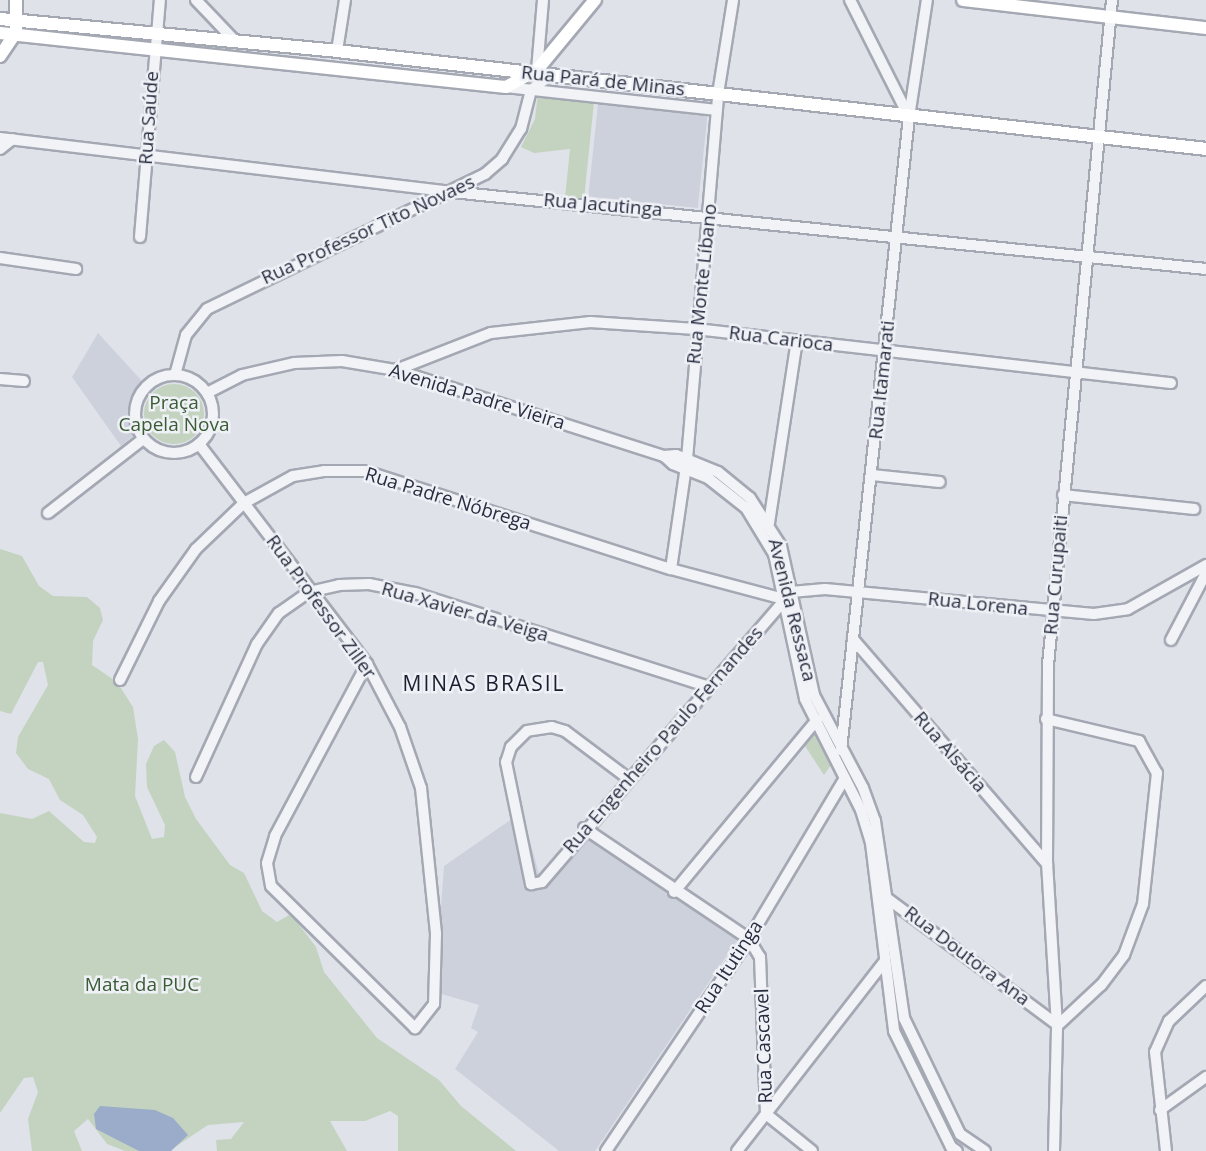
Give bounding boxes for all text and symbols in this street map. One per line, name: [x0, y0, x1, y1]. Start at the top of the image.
street label: Rua Pará de Minas: [520, 61, 686, 101]
street label: Rua Saúde: [134, 70, 164, 166]
street label: Rua Professor Tito Novaes: [258, 170, 478, 290]
street label: Rua Jacutinga: [543, 188, 663, 222]
street label: Rua Monte Líbano: [682, 203, 722, 365]
street label: Rua Itamarati: [864, 319, 900, 441]
street label: Rua Carioca: [727, 321, 835, 357]
street label: Avenida Padre Vieira: [386, 359, 568, 435]
park label: Praça Capela Nova: [119, 392, 229, 436]
street label: Rua Padre Nóbrega: [362, 463, 534, 535]
street label: Rua Curupaiti: [1039, 514, 1073, 636]
street label: Rua Professor Ziller: [261, 531, 381, 683]
street label: Avenida Ressaca: [763, 536, 821, 684]
street label: Rua Xavier da Veiga: [379, 577, 551, 647]
street label: Rua Lorena: [927, 587, 1029, 621]
street label: Rua Engenheiro Paulo Fernandes: [558, 622, 768, 858]
district label: MINAS BRASIL: [404, 670, 564, 696]
street label: Rua Alsácia: [909, 707, 991, 797]
street label: Rua Doutora Ana: [900, 901, 1034, 1011]
street label: Rua Itutinga: [690, 916, 768, 1018]
park label: Mata da PUC: [85, 974, 199, 996]
street label: Rua Cascavel: [751, 988, 777, 1104]

